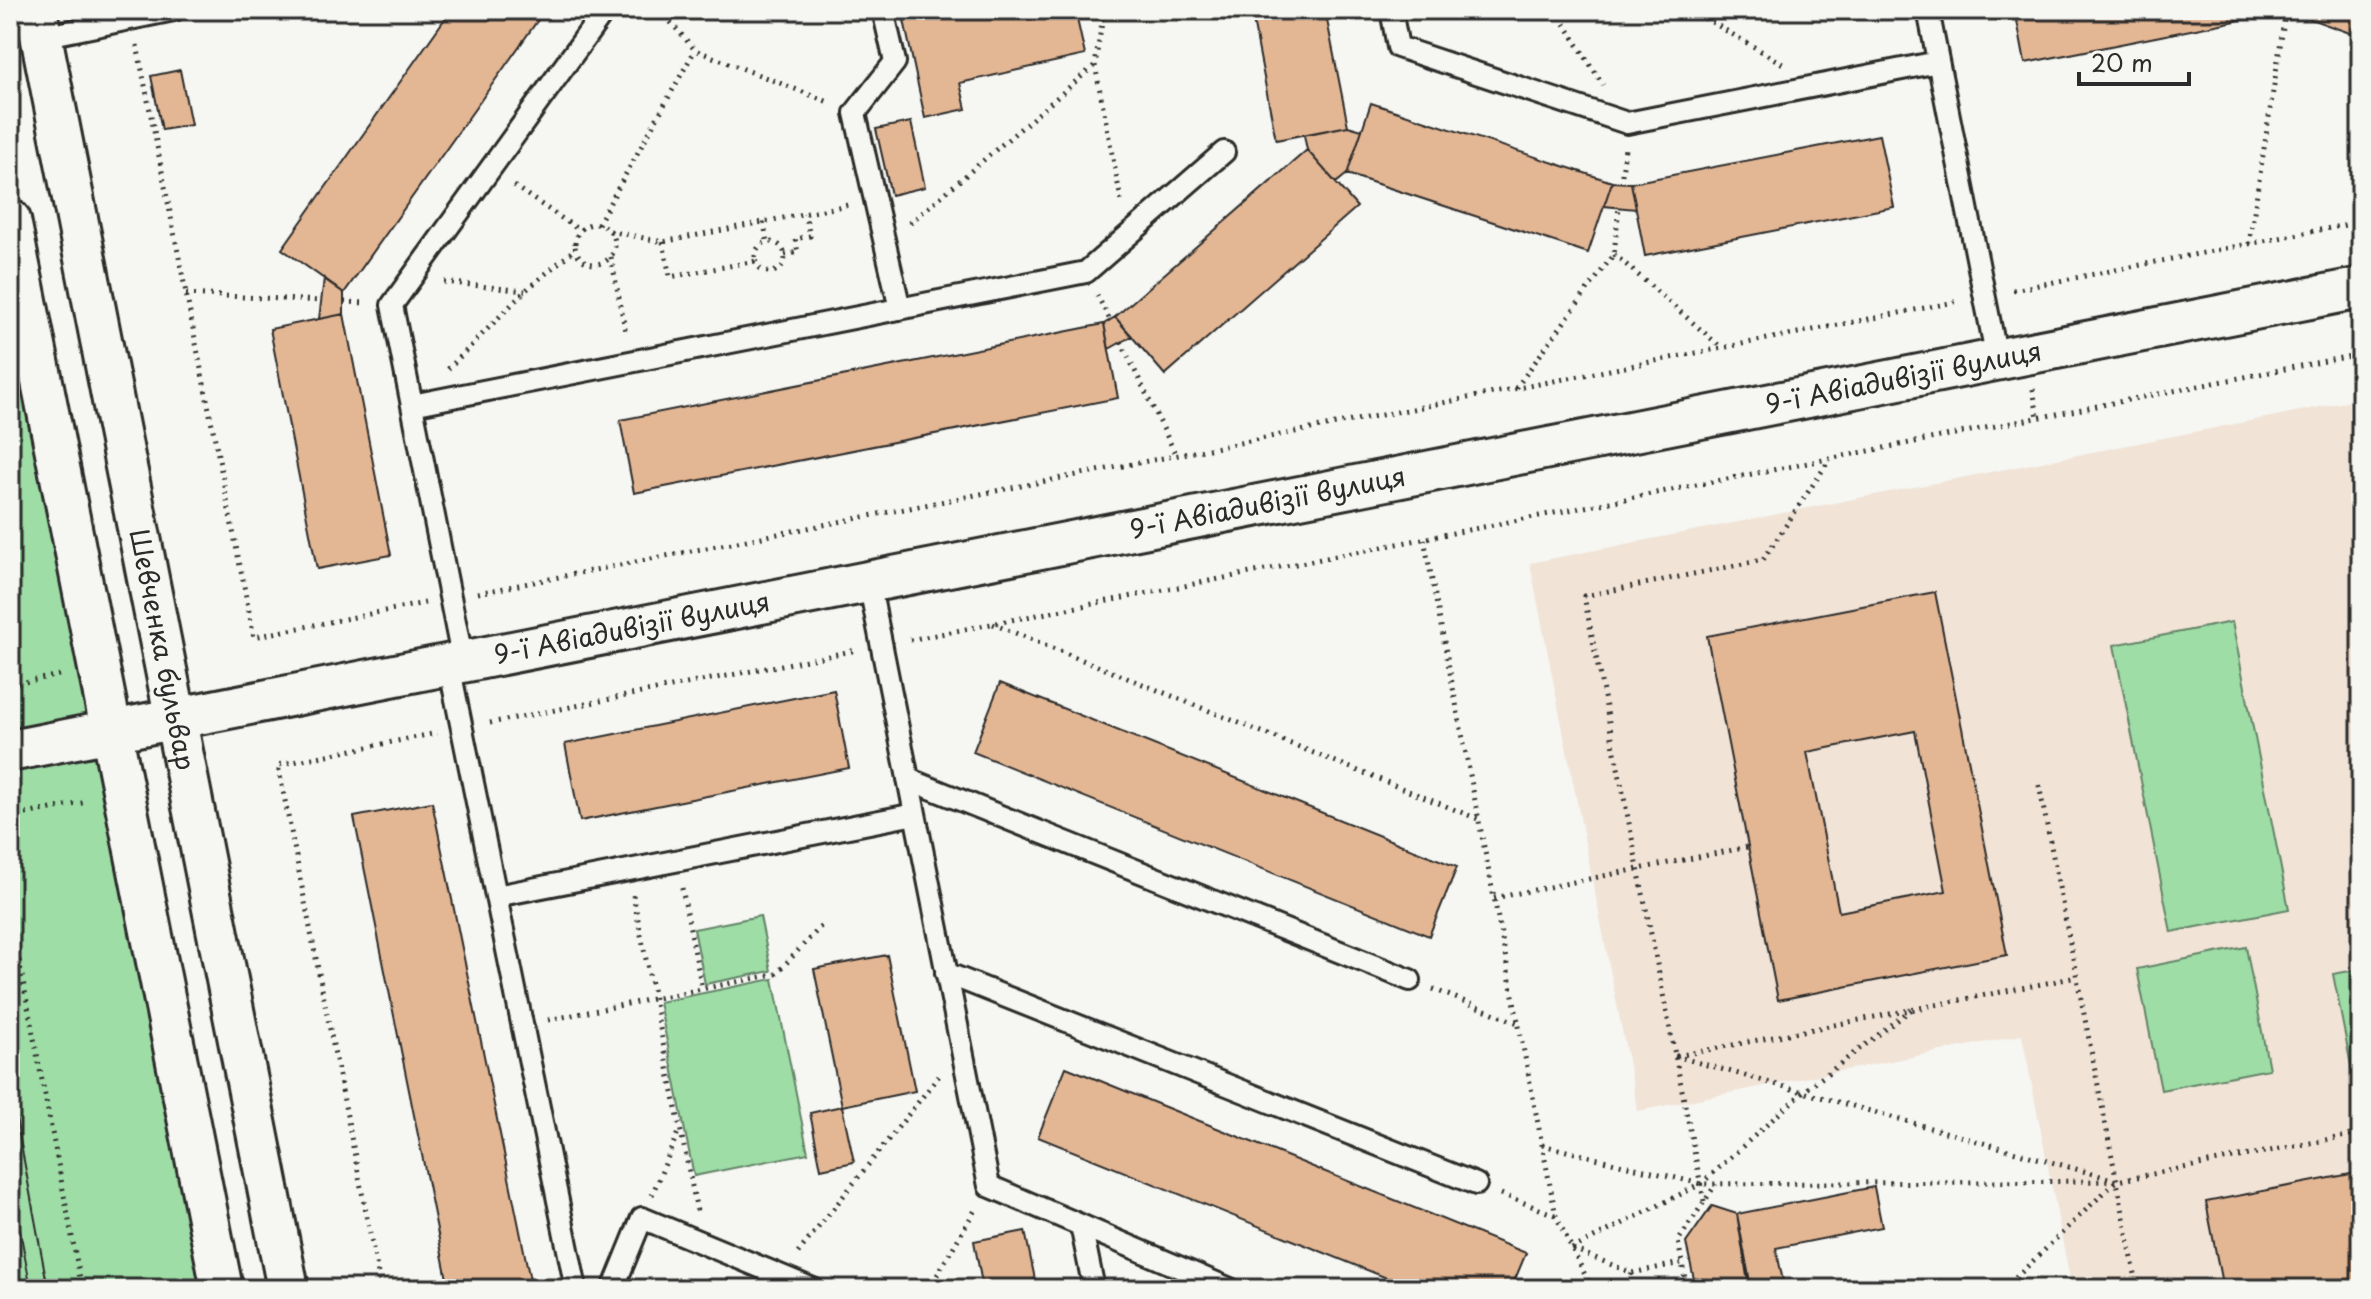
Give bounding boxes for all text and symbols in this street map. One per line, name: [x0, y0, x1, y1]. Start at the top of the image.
scale bar: [2079, 36, 2189, 86]
text: 20 m: [2091, 44, 2153, 80]
street label: 9-ї Авіадивізії вулиця: [1762, 330, 2045, 423]
street label: 9-ї Авіадивізії вулиця: [1126, 456, 1409, 548]
street label: Шевченка бульвар: [121, 525, 206, 773]
street label: 9-ї Авіадивізії вулиця: [490, 581, 773, 673]

